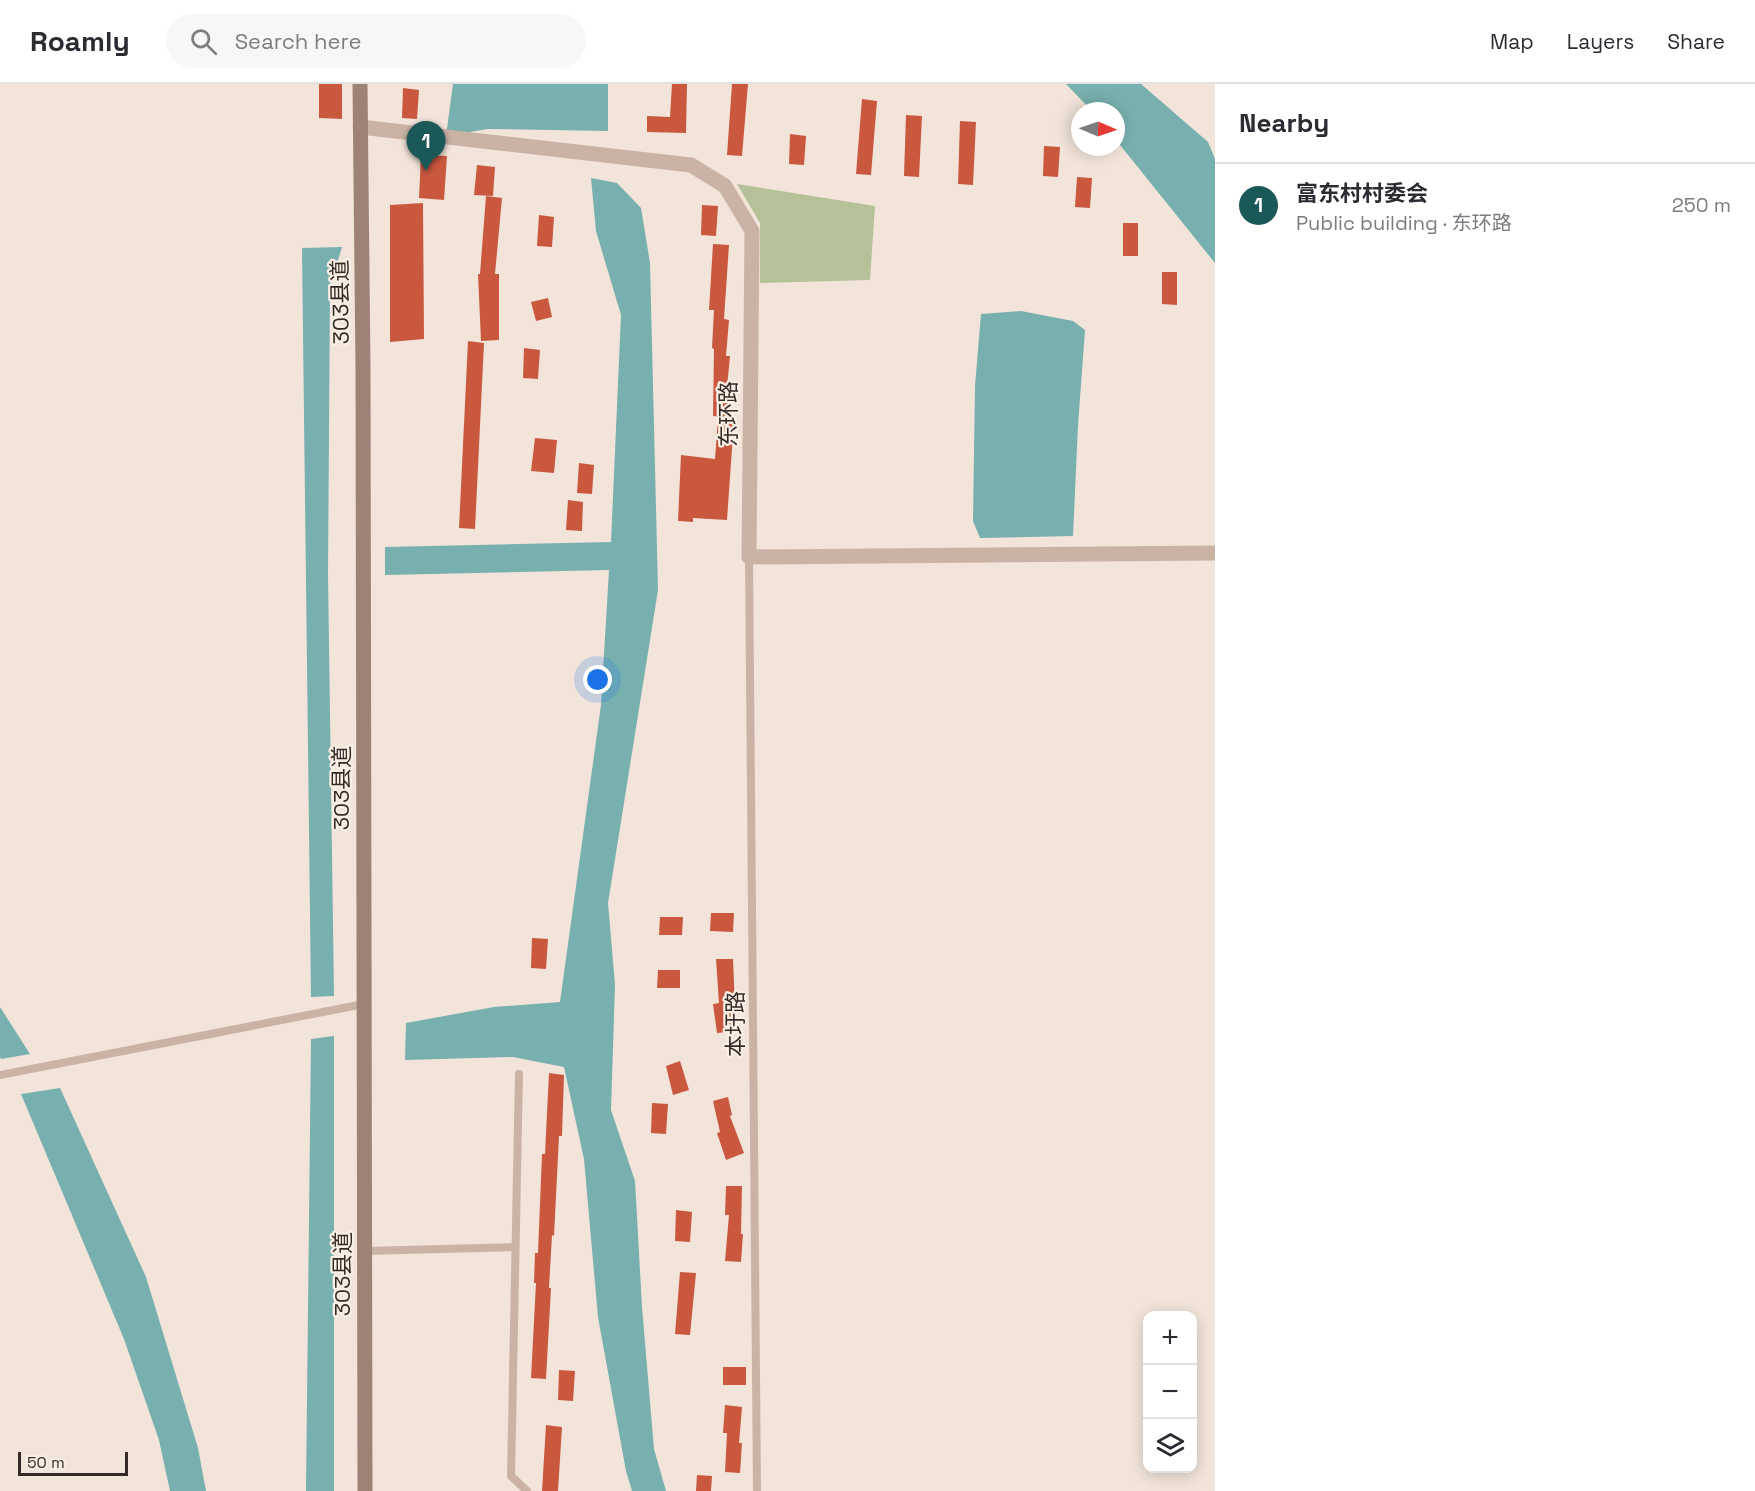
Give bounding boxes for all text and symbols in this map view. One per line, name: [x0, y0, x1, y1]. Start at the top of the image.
search box: [166, 14, 586, 68]
text: Roamly: [30, 23, 130, 59]
icon: search: [187, 25, 220, 58]
text: Search here: [235, 27, 361, 55]
text: Map: [1490, 28, 1534, 55]
text: Layers: [1567, 28, 1634, 55]
text: Share: [1667, 28, 1725, 55]
north arrow: [1071, 102, 1125, 156]
text: Nearby: [1239, 106, 1329, 140]
pin: 1: [406, 122, 446, 171]
text: 富东村村委会: [1296, 179, 1428, 207]
text: 1: [1254, 192, 1263, 218]
text: 250 m: [1672, 192, 1731, 218]
text: Public building · 东环路: [1296, 210, 1512, 236]
street label: 303县道: [325, 259, 355, 345]
street label: 东环路: [714, 381, 742, 447]
your location: [583, 665, 612, 694]
street label: 303县道: [327, 746, 355, 830]
street label: 本圩路: [721, 991, 749, 1057]
street label: 303县道: [328, 1232, 356, 1316]
map controls: [1143, 1311, 1197, 1473]
button: +: [1143, 1311, 1197, 1365]
button: −: [1143, 1365, 1197, 1419]
button: layers: [1143, 1419, 1197, 1473]
scale bar: [18, 1449, 128, 1476]
text: 50 m: [27, 1452, 65, 1473]

